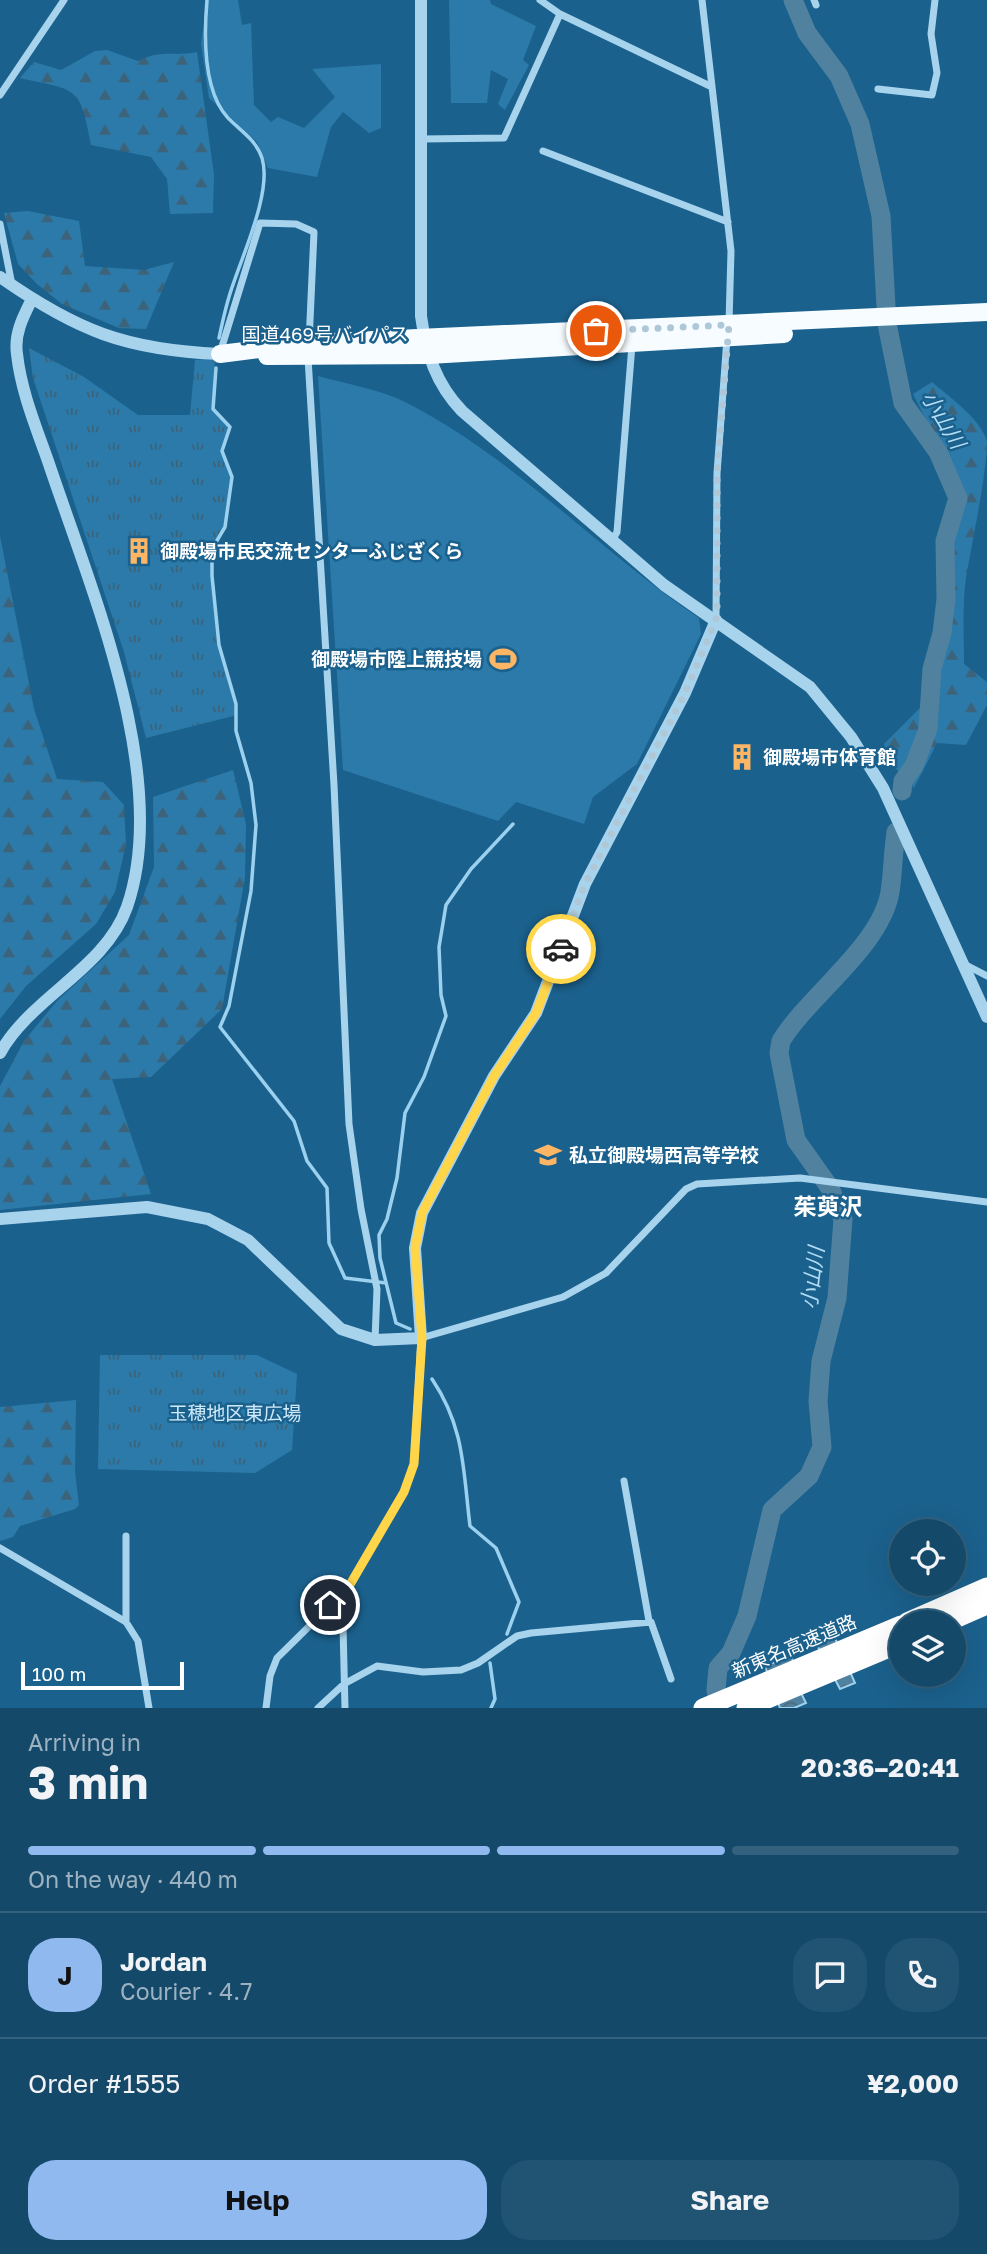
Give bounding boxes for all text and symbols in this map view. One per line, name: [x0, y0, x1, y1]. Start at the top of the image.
pin: [566, 301, 626, 361]
icon: bag: [577, 312, 615, 350]
street label: 国道469号バイパス: [241, 322, 409, 345]
water label: 小山川: [916, 386, 972, 455]
building icon: 御殿場市民交流センターふじざくら: [124, 536, 154, 566]
place label: 御殿場市民交流センターふじざくら: [160, 539, 463, 562]
sports icon: 御殿場市陸上競技場: [488, 644, 518, 674]
place label: 御殿場市陸上競技場: [311, 647, 482, 670]
building icon: 御殿場市体育館: [727, 742, 757, 772]
place label: 御殿場市体育館: [763, 745, 896, 768]
courier: [526, 914, 596, 984]
icon: car: [542, 930, 580, 968]
school or university icon: 私立御殿場西高等学校: [533, 1140, 563, 1170]
place label: 私立御殿場西高等学校: [569, 1143, 759, 1166]
district label: 茱萸沢: [794, 1192, 863, 1220]
water label: 小山川: [795, 1243, 829, 1311]
park label: 玉穂地区東広場: [168, 1401, 302, 1424]
map controls: [889, 1519, 966, 1687]
button: locate: [889, 1519, 966, 1596]
pin: [300, 1575, 360, 1635]
icon: home: [311, 1586, 349, 1624]
street label: 新東名高速道路: [728, 1609, 860, 1682]
button: layers: [889, 1610, 966, 1687]
scale bar: [21, 1659, 184, 1691]
text: 100 m: [32, 1662, 86, 1685]
text: Arriving in: [28, 1728, 141, 1756]
text: 20:36–20:41: [801, 1752, 959, 1783]
text: 3 min: [28, 1754, 148, 1809]
text: On the way · 440 m: [28, 1865, 238, 1893]
button: chat: [793, 1938, 867, 2012]
button: phone: [885, 1938, 959, 2012]
text: Jordan: [120, 1946, 207, 1977]
text: J: [58, 1960, 72, 1991]
text: Courier · 4.7: [120, 1977, 252, 2005]
text: Order #1555: [28, 2068, 180, 2099]
text: ¥2,000: [867, 2068, 959, 2099]
button: Help: [28, 2160, 487, 2240]
button: Share: [501, 2160, 959, 2240]

